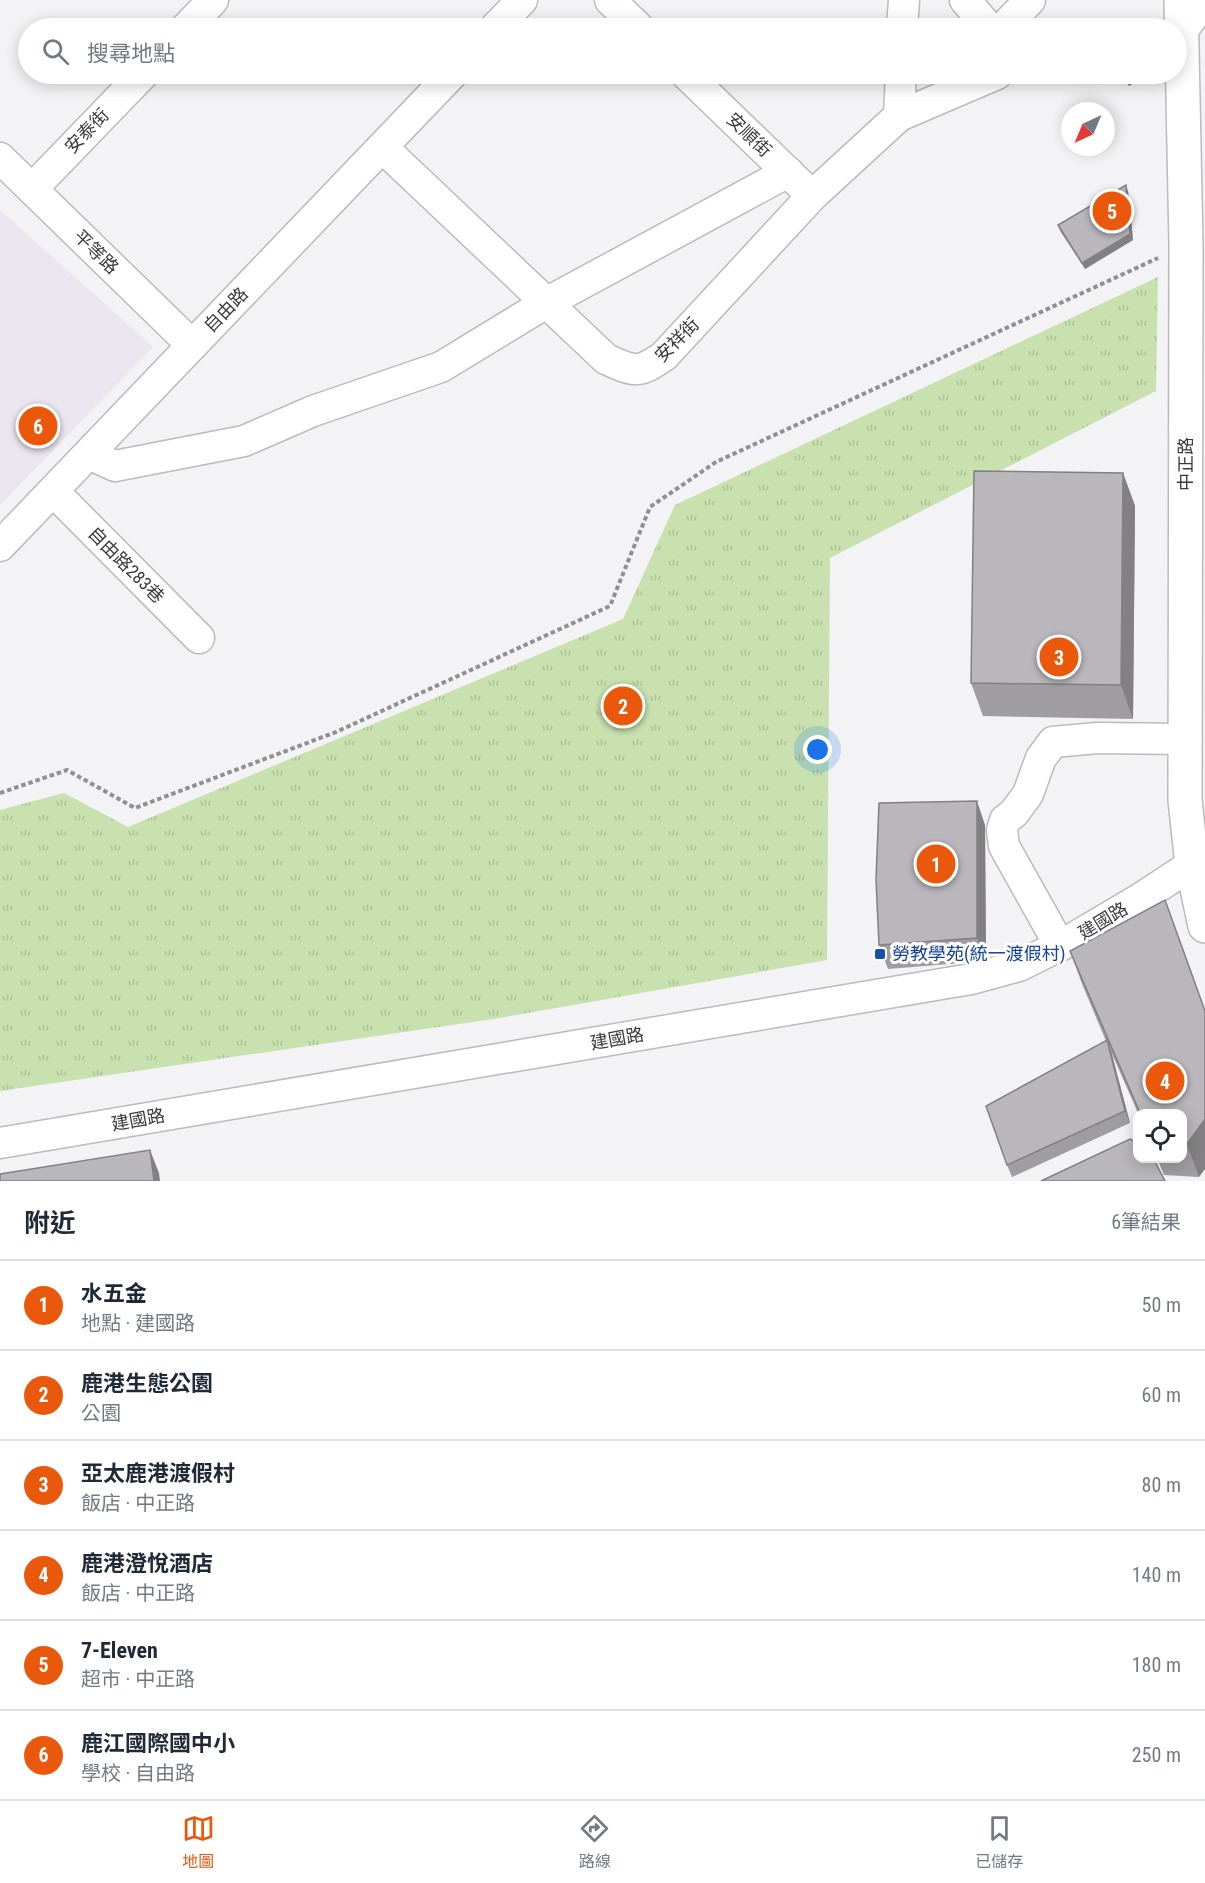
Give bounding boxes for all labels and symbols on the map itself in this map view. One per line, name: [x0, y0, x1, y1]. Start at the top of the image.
north arrow: [1061, 102, 1115, 156]
street label: 安泰街: [60, 104, 113, 157]
street label: 安順街: [723, 108, 776, 161]
pin: 5: [1092, 188, 1132, 234]
street label: 平等路: [70, 225, 123, 278]
street label: 自由路: [199, 283, 252, 336]
street label: 安祥街: [650, 313, 703, 366]
pin: 6: [18, 404, 57, 448]
street label: 中正路: [1175, 437, 1196, 491]
street label: 自由路283巷: [84, 522, 169, 607]
pin: 3: [1040, 634, 1078, 680]
pin: 2: [604, 684, 642, 728]
your location: [803, 735, 832, 764]
pin: 1: [916, 842, 956, 886]
street label: 建國路: [1074, 898, 1131, 943]
place label: 勞教學苑(統一渡假村): [892, 943, 1065, 965]
marker: 勞教學苑(統一渡假村): [873, 947, 887, 961]
street label: 建國路: [589, 1023, 645, 1054]
pin: 4: [1146, 1058, 1184, 1104]
street label: 建國路: [110, 1104, 166, 1135]

